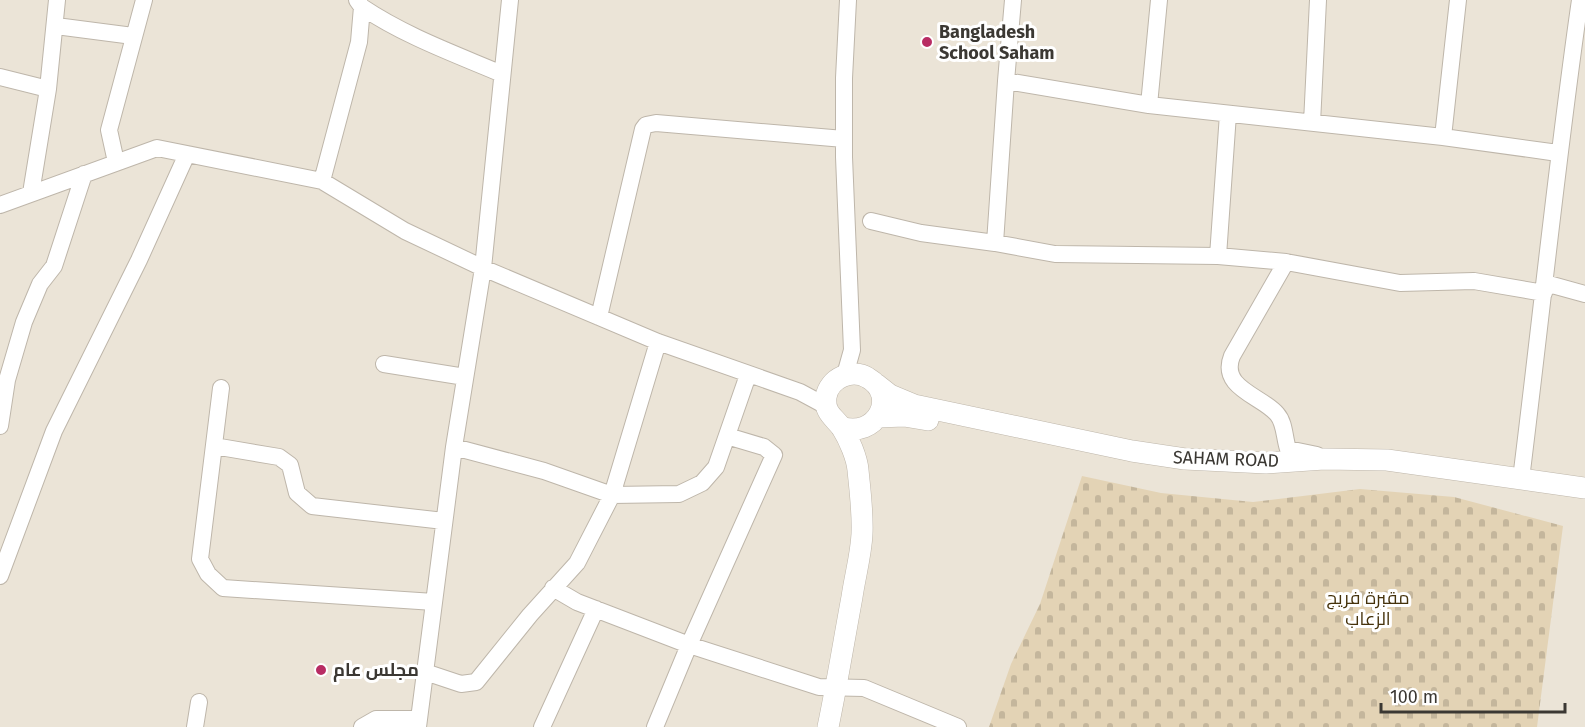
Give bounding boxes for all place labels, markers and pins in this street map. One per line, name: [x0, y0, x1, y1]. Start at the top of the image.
place label: Bangladesh School Saham: [939, 21, 1055, 64]
marker: Bangladesh School Saham: [920, 35, 934, 49]
place label: مجلس عام: [333, 659, 419, 682]
marker: مجلس عام: [314, 663, 328, 677]

